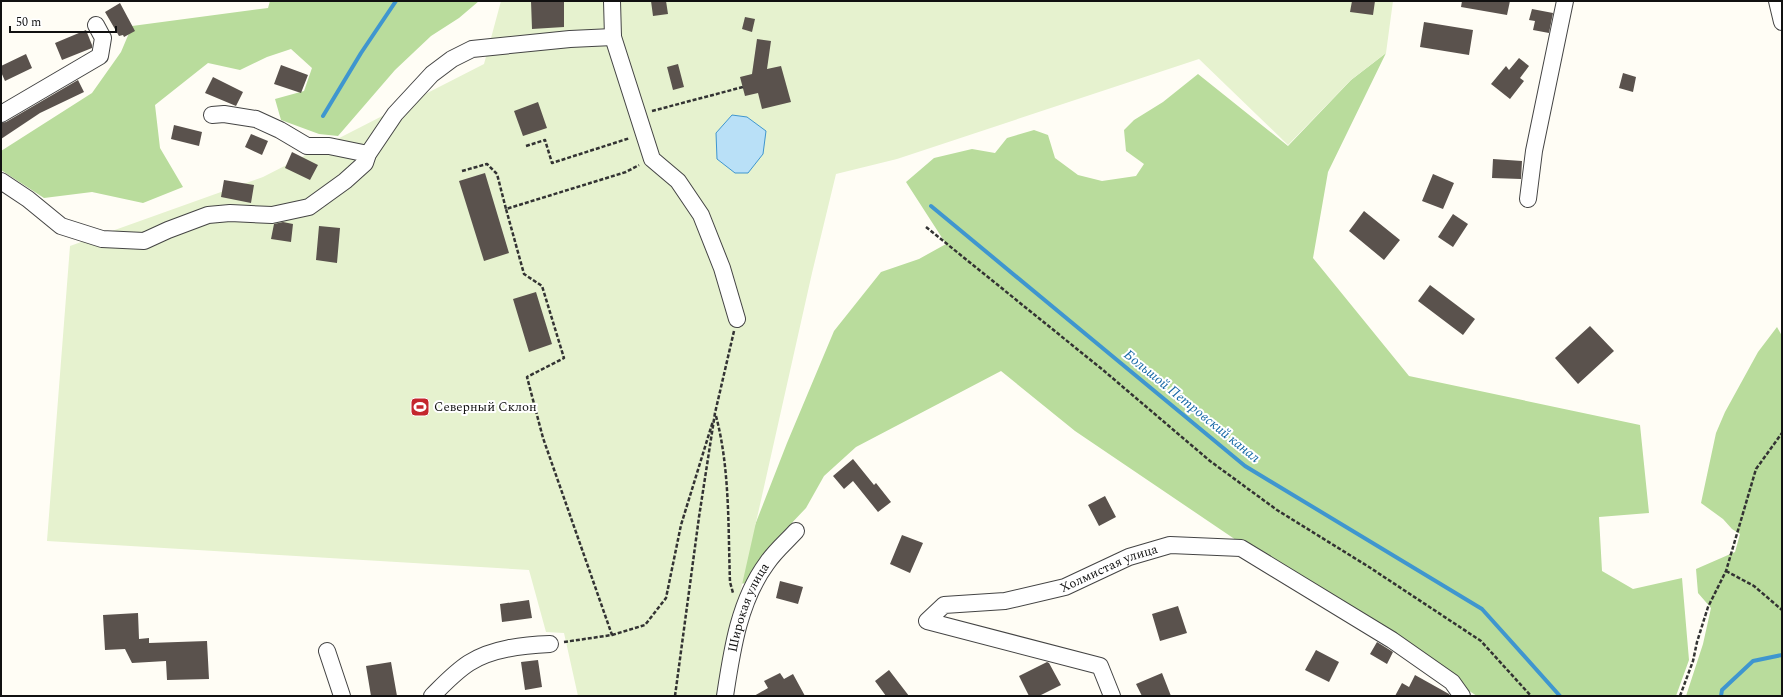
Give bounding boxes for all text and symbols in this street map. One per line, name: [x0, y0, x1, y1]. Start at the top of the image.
scale bar: [10, 8, 116, 34]
text: 50 m: [16, 13, 41, 32]
water label: Большой Петровский канал: [1119, 344, 1265, 468]
sports icon: Северный Склон: [409, 396, 431, 418]
place label: Северный Склон: [434, 397, 537, 417]
street label: Холмистая улица: [1057, 539, 1161, 598]
street label: Широкая улица: [722, 558, 775, 654]

